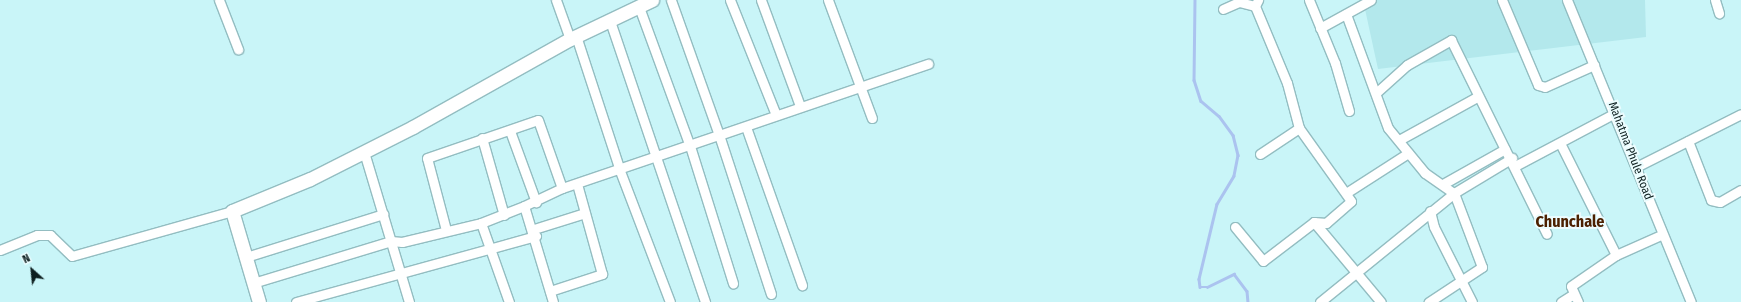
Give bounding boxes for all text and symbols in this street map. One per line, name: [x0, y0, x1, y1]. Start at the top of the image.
street label: Mahatma Phule Road: [1605, 100, 1655, 202]
district label: Chunchale: [1536, 212, 1604, 232]
north arrow: [12, 250, 52, 290]
text: N: [20, 252, 32, 266]

